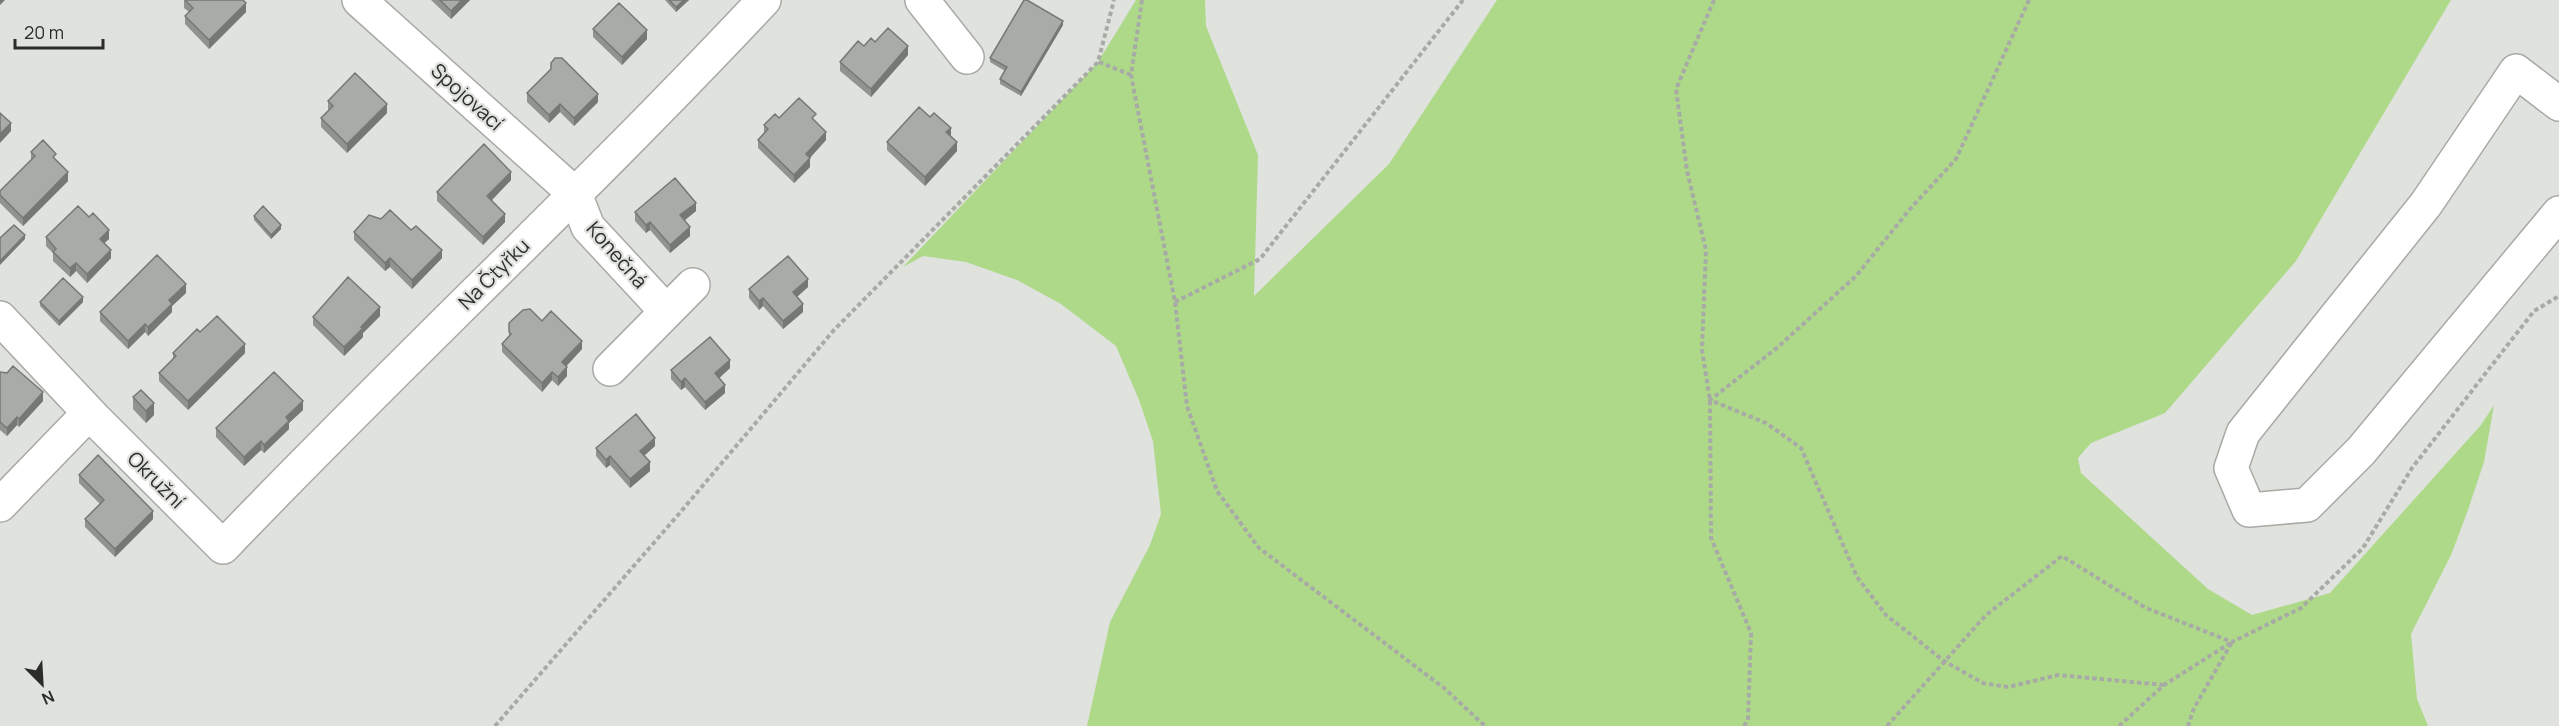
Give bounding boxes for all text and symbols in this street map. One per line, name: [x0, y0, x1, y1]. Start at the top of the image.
scale bar: [15, 12, 104, 50]
text: 20 m: [24, 20, 64, 44]
street label: Spojovací: [425, 57, 510, 137]
street label: Konečná: [581, 215, 654, 294]
street label: Na Čtyřku: [452, 232, 535, 315]
street label: Okružní: [122, 445, 191, 514]
north arrow: [12, 654, 72, 714]
text: N: [38, 685, 58, 710]

